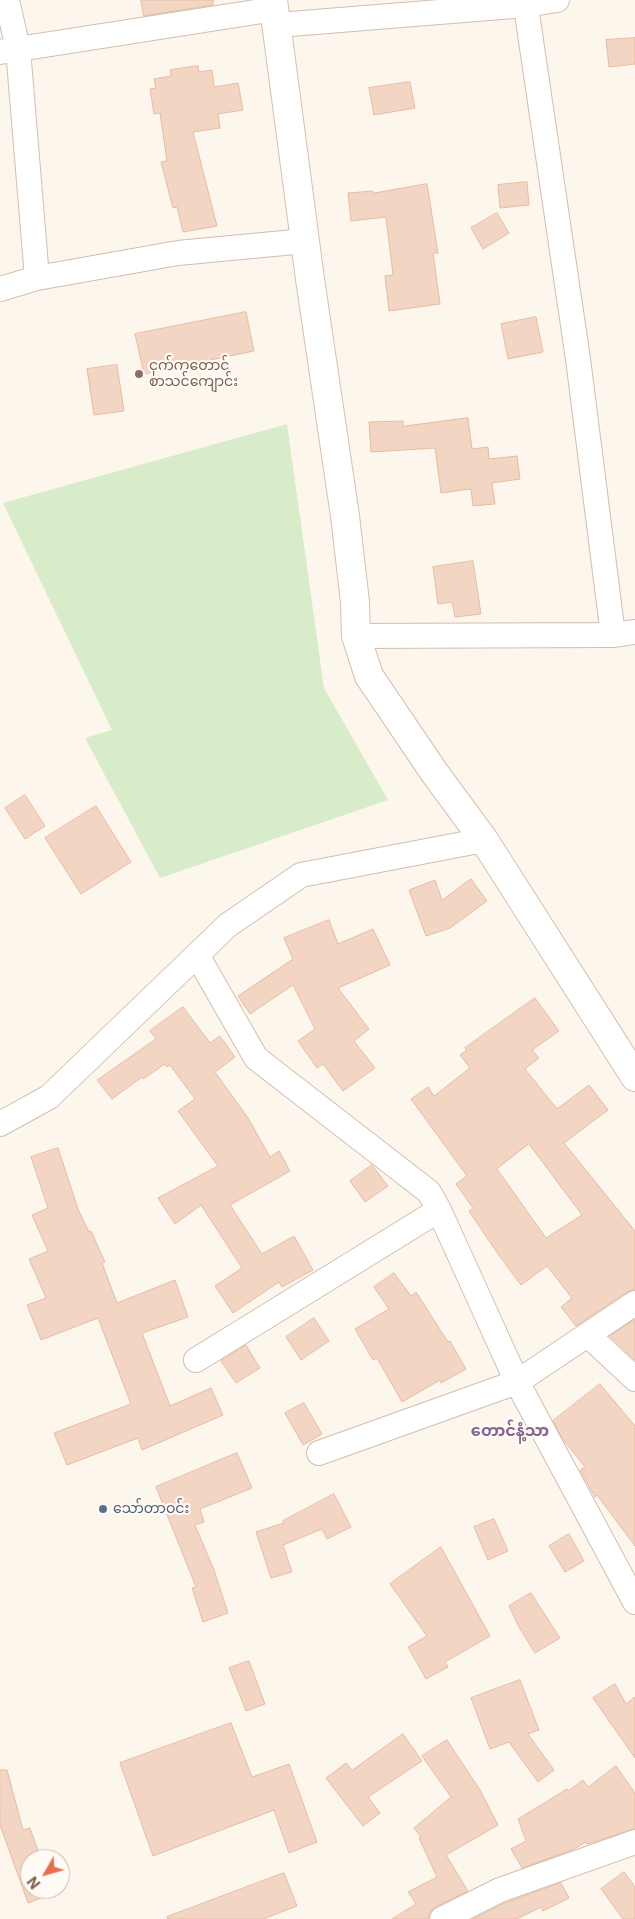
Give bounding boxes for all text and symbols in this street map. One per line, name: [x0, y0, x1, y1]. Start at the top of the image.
place label: ငှက်ကတောင် စာသင်ကျောင်း: [149, 358, 238, 391]
marker: ငှက်ကတောင် စာသင်ကျောင်း: [133, 368, 145, 380]
district label: တောင်နံ့သာ: [471, 1421, 549, 1441]
place label: သော်တာဝင်း: [113, 1501, 189, 1517]
marker: သော်တာဝင်း: [97, 1503, 109, 1515]
north arrow: [20, 1849, 70, 1899]
text: N: [24, 1873, 44, 1892]

